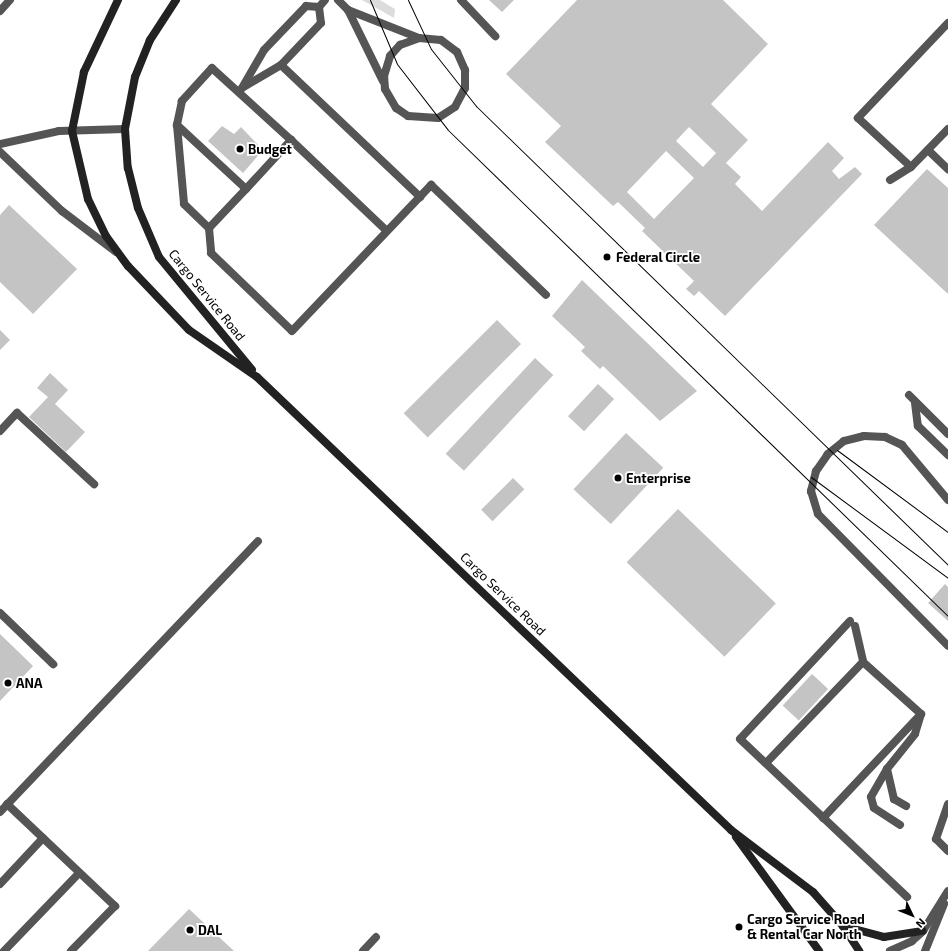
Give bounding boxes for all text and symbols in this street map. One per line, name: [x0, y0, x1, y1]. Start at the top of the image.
place label: Budget: [248, 141, 292, 157]
marker: Budget: [235, 144, 245, 154]
street label: Cargo Service Road: [165, 246, 249, 344]
place label: Federal Circle: [616, 249, 700, 265]
marker: Federal Circle: [601, 251, 613, 263]
place label: Enterprise: [626, 470, 691, 486]
marker: Enterprise: [613, 473, 623, 483]
street label: Cargo Service Road: [457, 549, 549, 639]
place label: ANA: [16, 675, 42, 691]
marker: ANA: [3, 678, 13, 688]
north arrow: [892, 895, 932, 935]
place label: Cargo Service Road & Rental Car North: [747, 912, 865, 943]
text: N: [914, 916, 929, 931]
place label: DAL: [198, 922, 222, 938]
marker: Cargo Service Road & Rental Car North: [734, 922, 744, 932]
marker: DAL: [185, 925, 195, 935]

